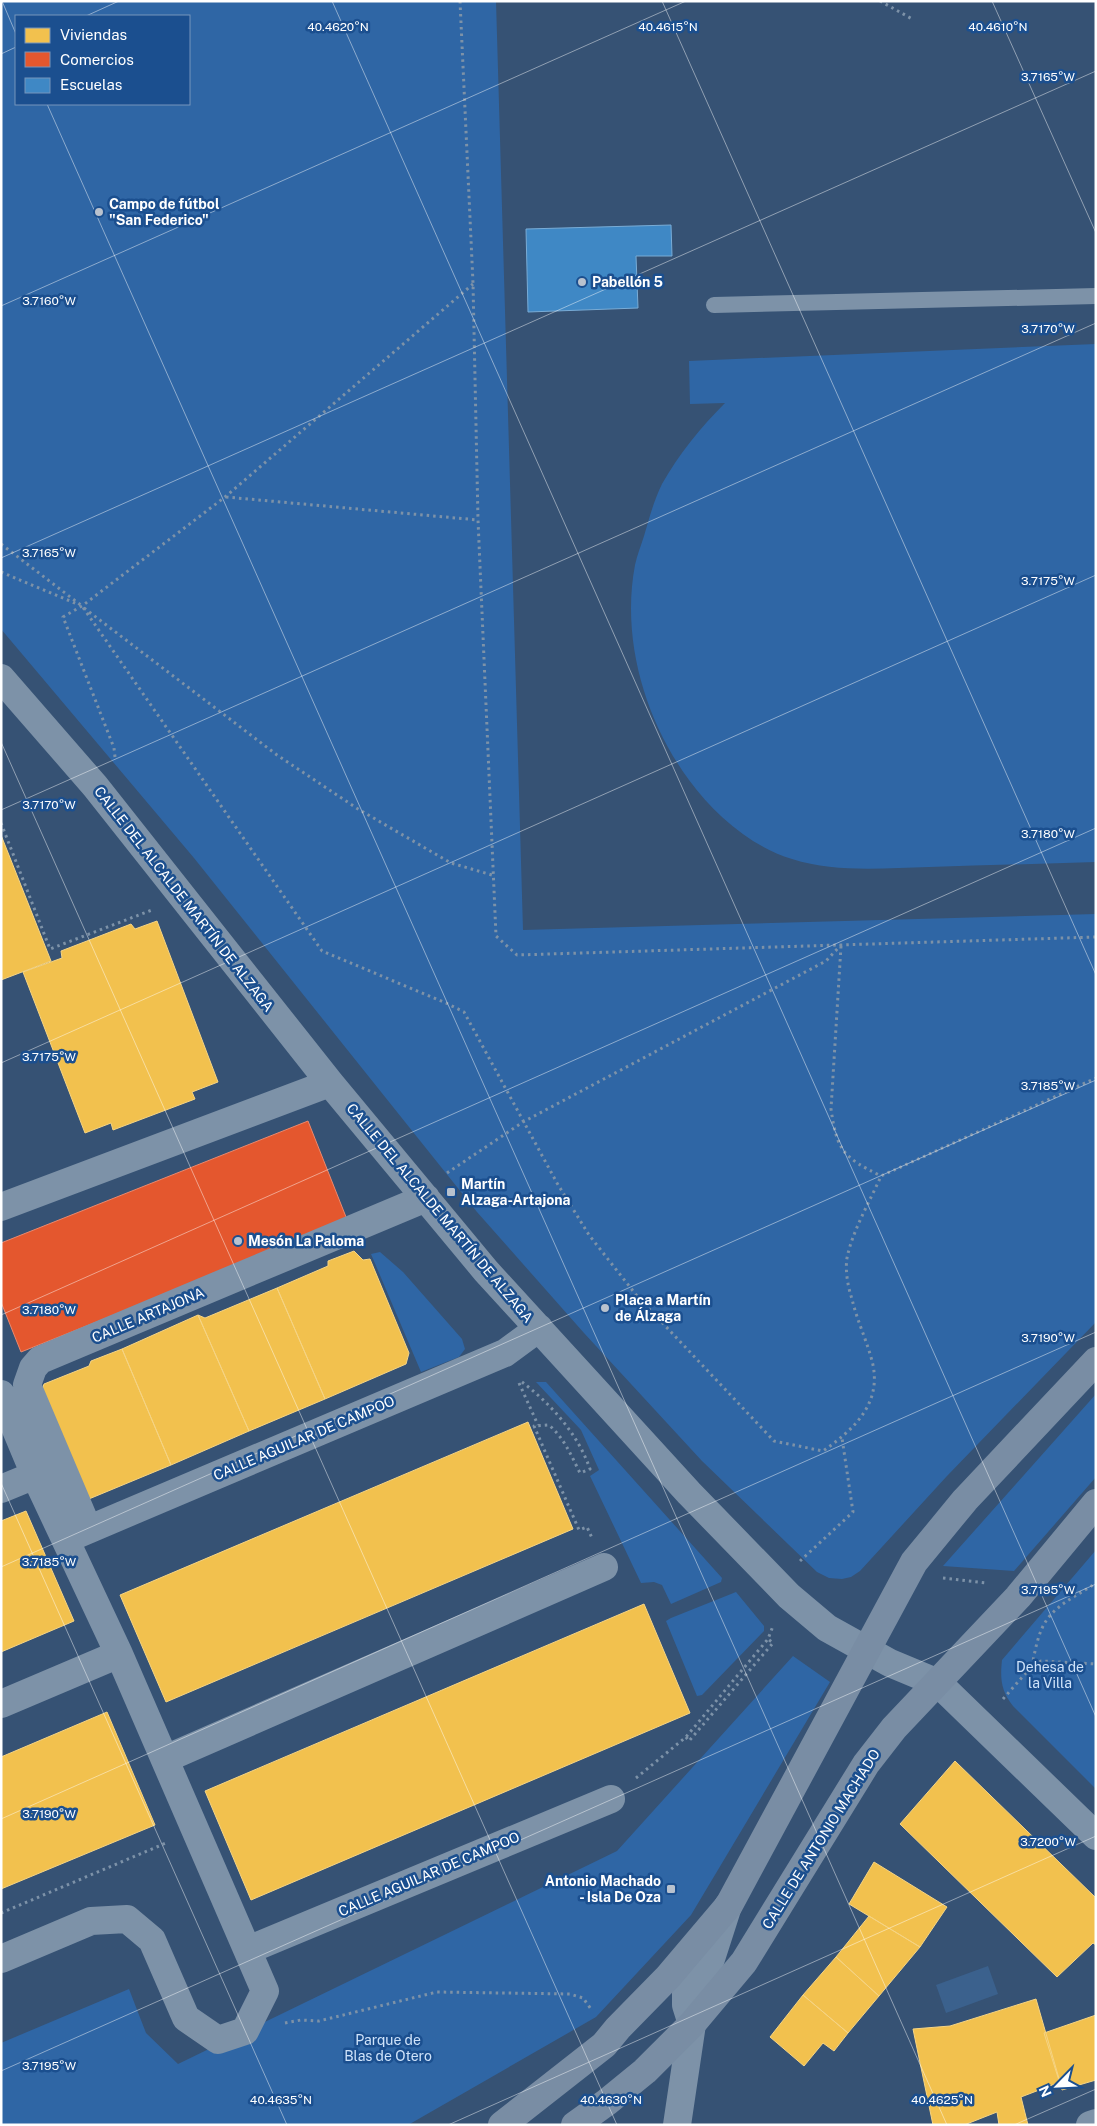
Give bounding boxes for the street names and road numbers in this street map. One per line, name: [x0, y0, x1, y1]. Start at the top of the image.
street label: CALLE DEL ALCALDE MARTÍN DE ALZAGA: [91, 783, 278, 1015]
street label: CALLE DEL ALCALDE MARTÍN DE ALZAGA: [344, 1100, 537, 1326]
street label: CALLE ARTAJONA: [90, 1284, 207, 1346]
street label: CALLE AGUILAR DE CAMPOO: [211, 1392, 397, 1484]
street label: CALLE DE ANTONIO MACHADO: [759, 1746, 883, 1932]
street label: CALLE AGUILAR DE CAMPOO: [336, 1828, 522, 1920]

